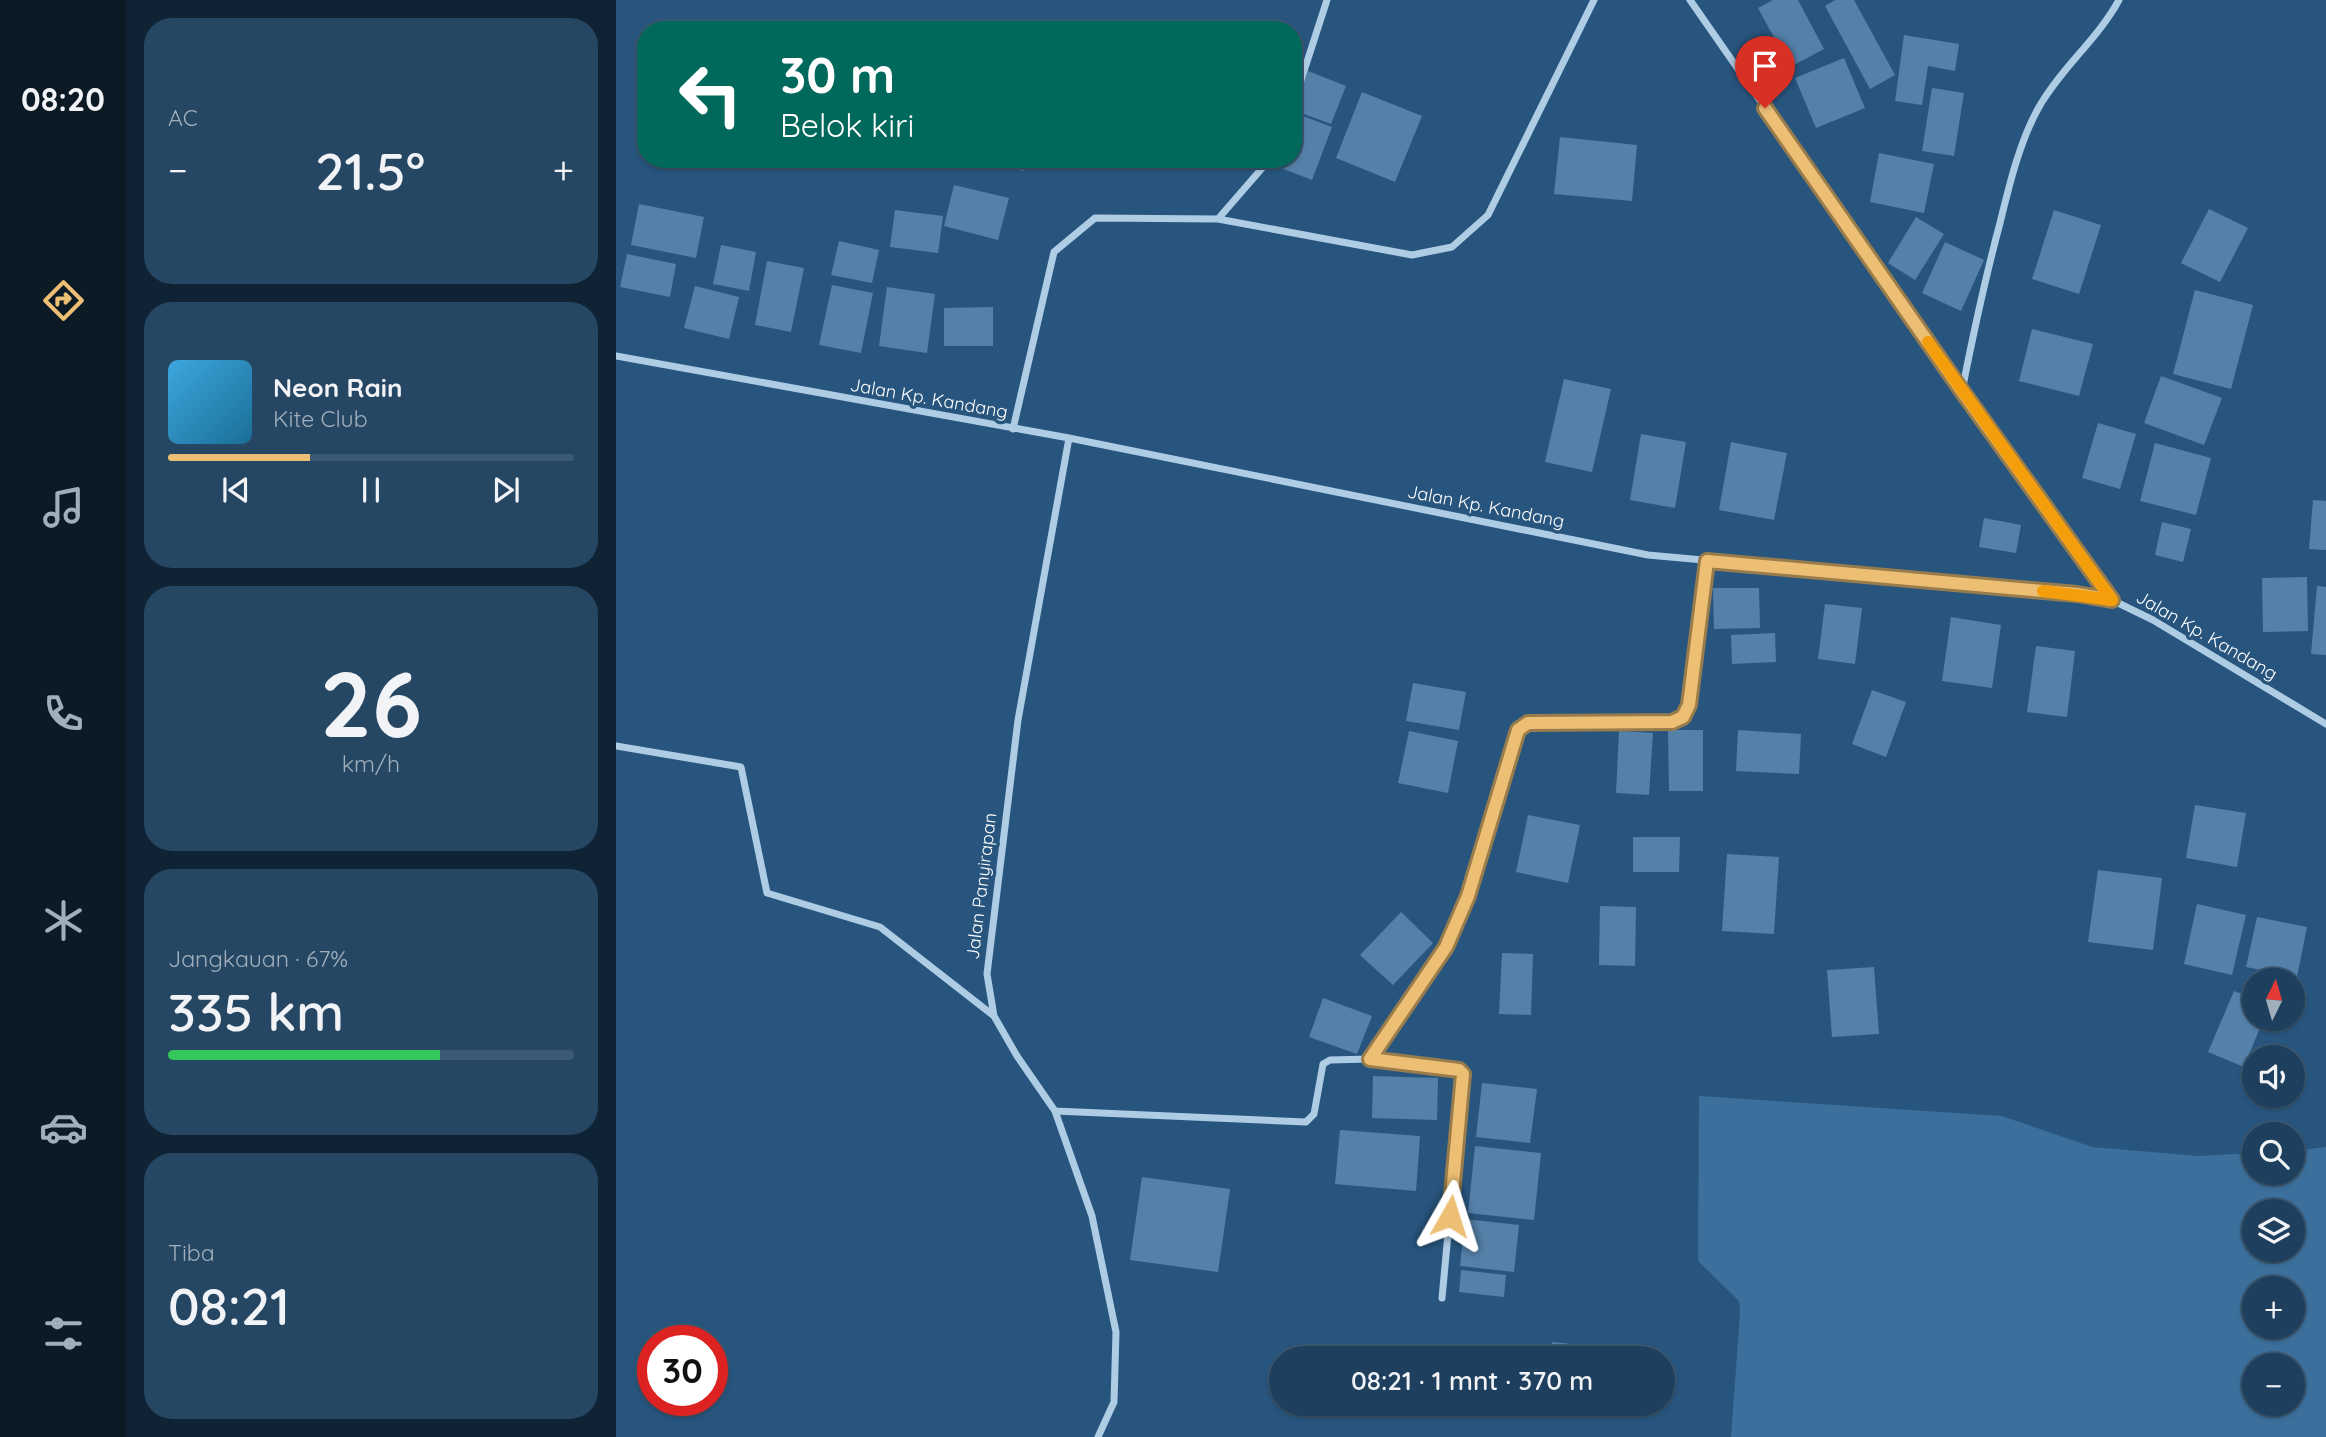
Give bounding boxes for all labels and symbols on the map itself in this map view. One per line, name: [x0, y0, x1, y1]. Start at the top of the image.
pin: [1735, 36, 1795, 108]
street label: Jalan Kp. Kandang: [848, 373, 1010, 423]
street label: Jalan Kp. Kandang: [1405, 479, 1567, 533]
street label: Jalan Kp. Kandang: [2132, 585, 2282, 685]
street label: Jalan Panyirapan: [961, 811, 1001, 961]
north arrow: [2242, 968, 2305, 1031]
position arrow: [1413, 1179, 1487, 1253]
speed limit sign: 30: [637, 1325, 728, 1416]

